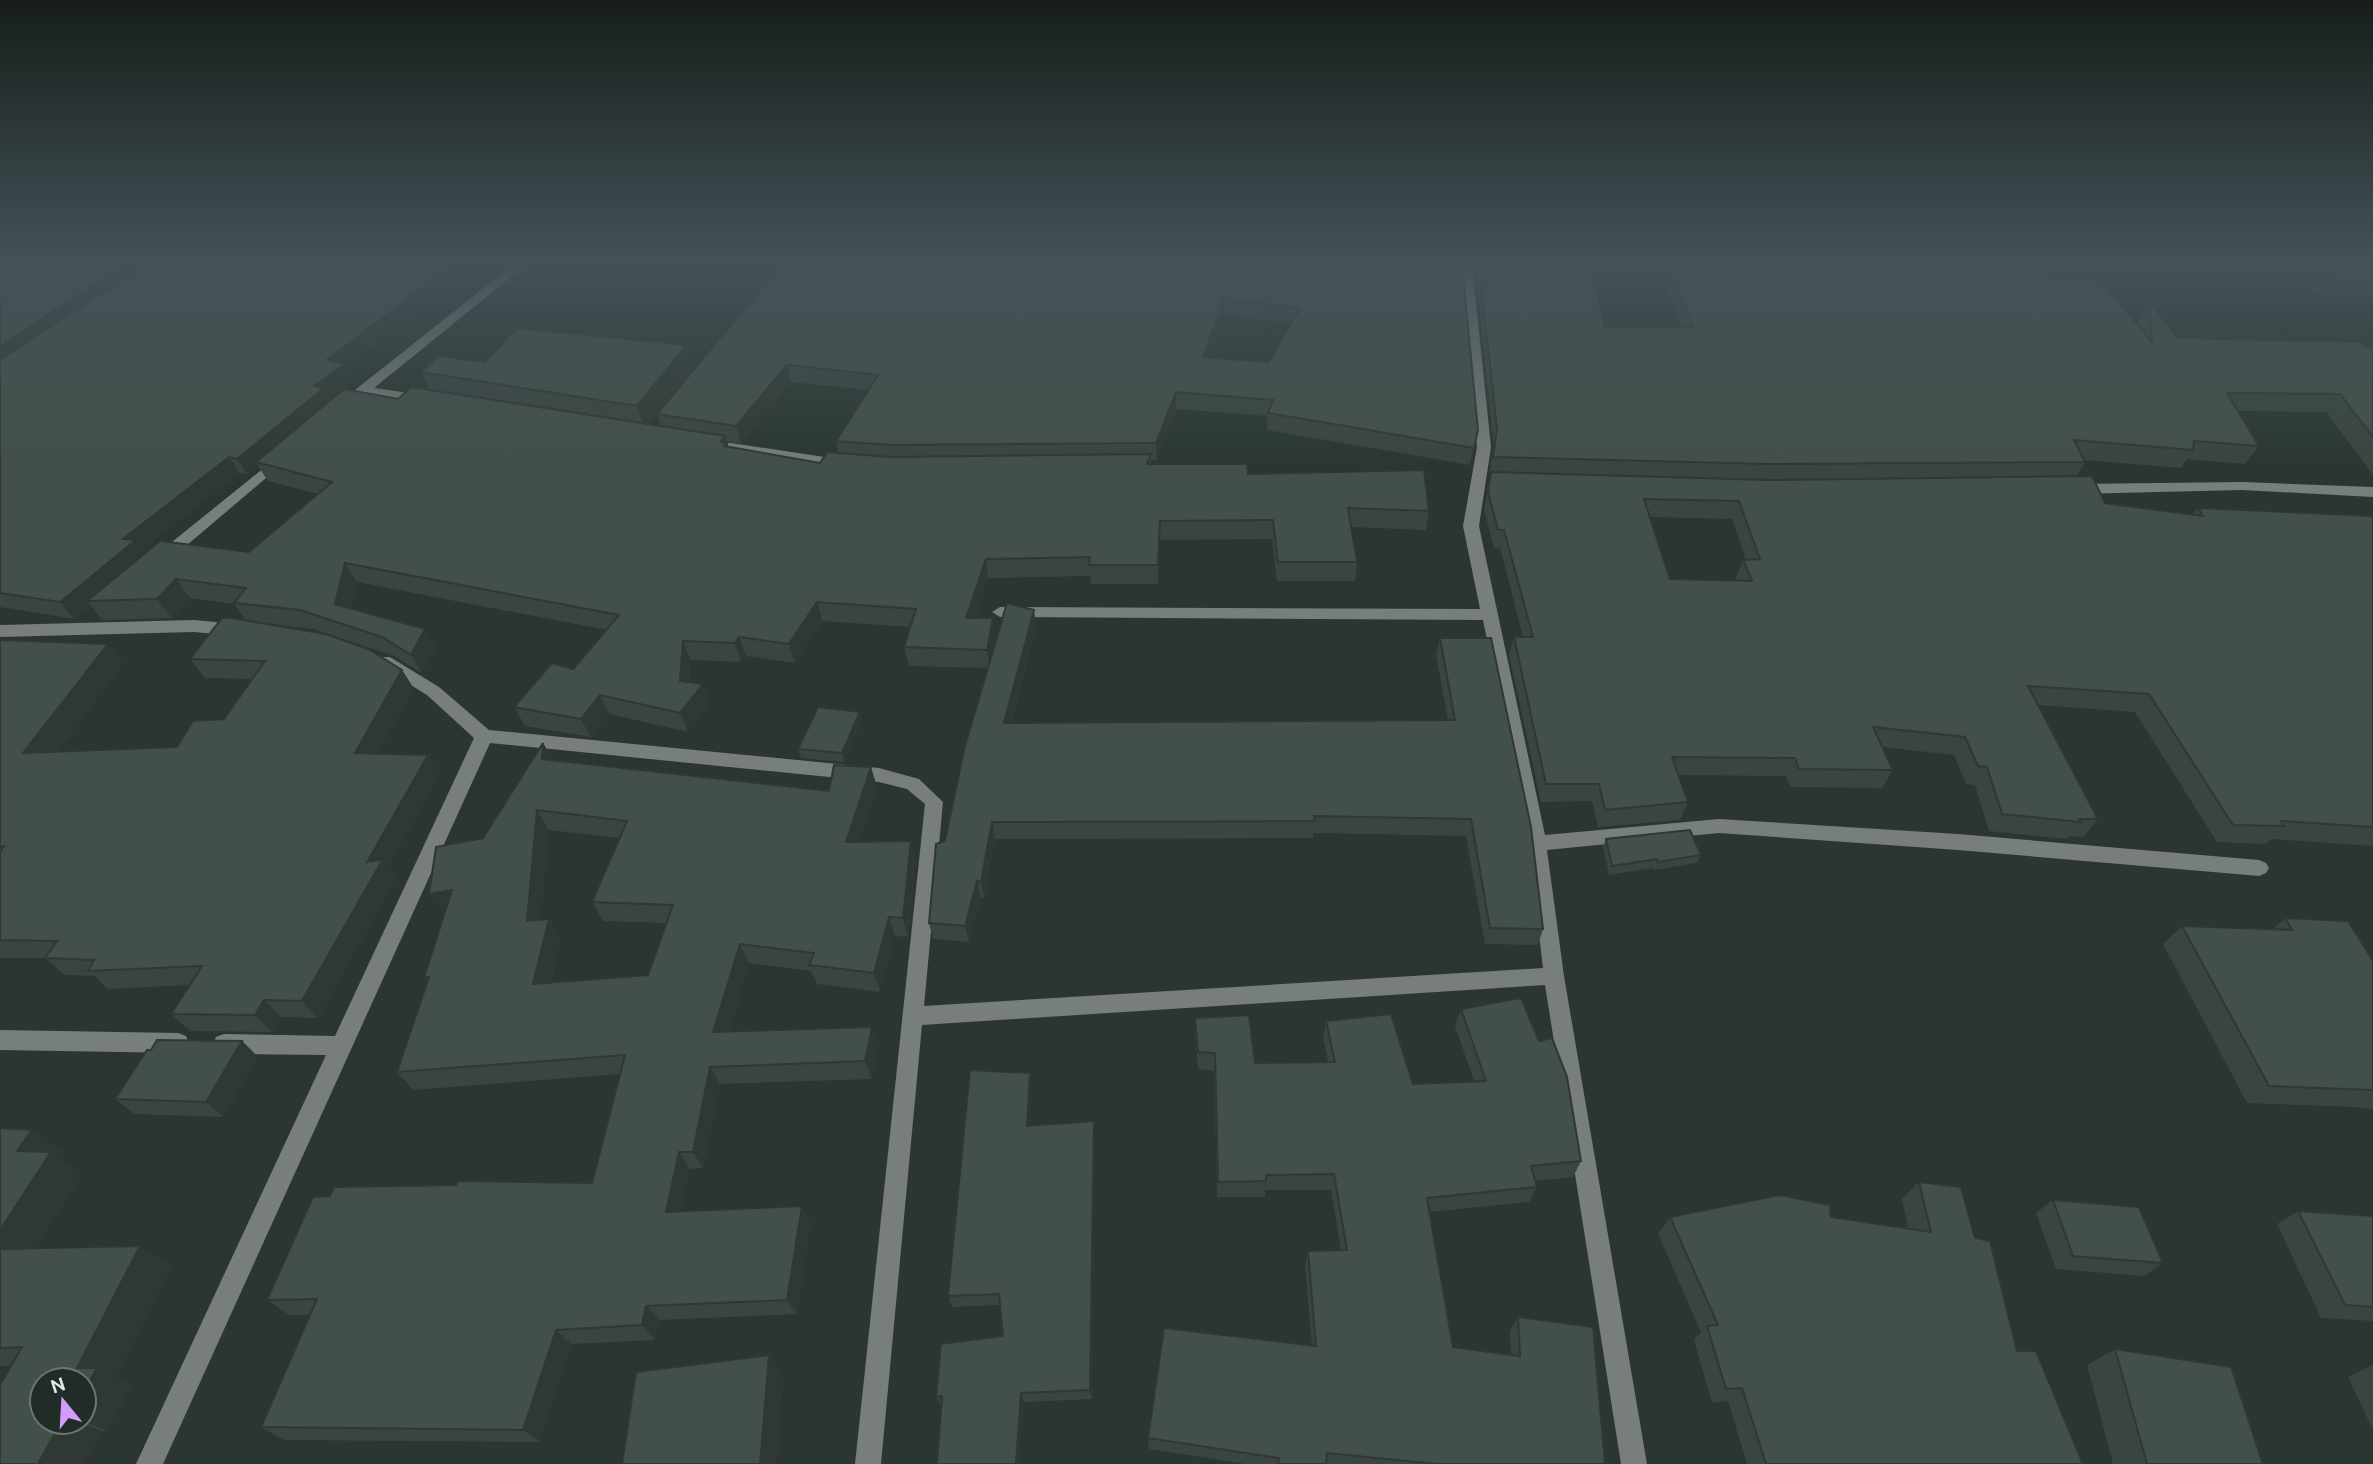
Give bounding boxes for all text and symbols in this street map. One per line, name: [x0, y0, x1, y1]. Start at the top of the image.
north arrow: [28, 1366, 98, 1436]
text: N: [48, 1372, 68, 1397]

